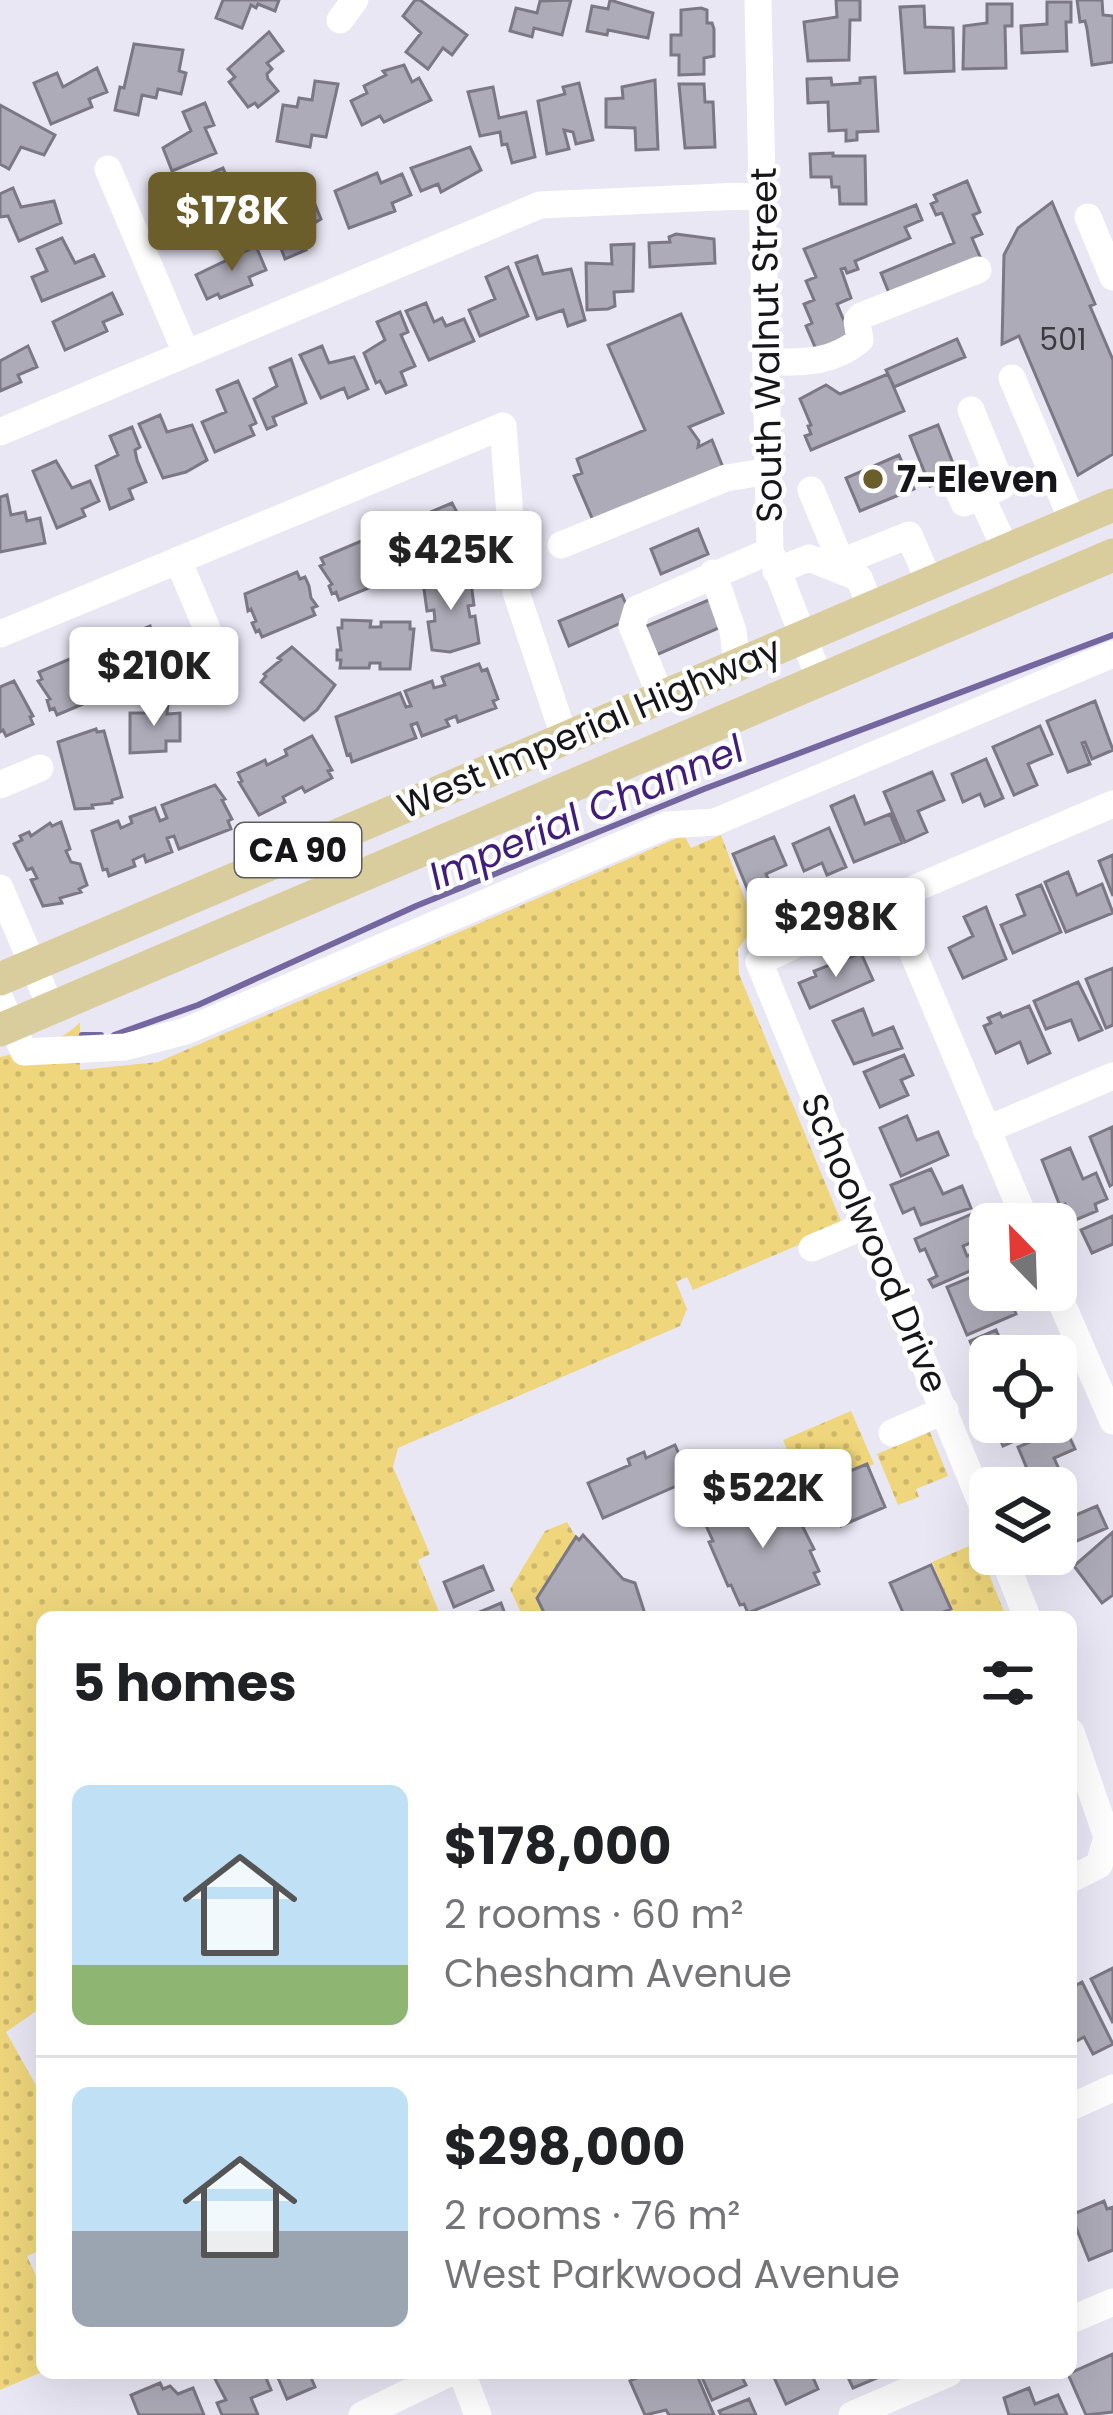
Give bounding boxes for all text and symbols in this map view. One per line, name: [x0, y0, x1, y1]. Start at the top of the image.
street label: South Walnut Street: [738, 167, 795, 523]
pin: $178K: [148, 172, 316, 274]
text: $178K: [175, 183, 289, 238]
house number: 501: [1039, 318, 1087, 361]
place label: 7-Eleven: [897, 454, 1058, 505]
marker: 7-Eleven: [860, 466, 886, 492]
pin: $425K: [367, 511, 535, 613]
text: $425K: [388, 522, 514, 577]
street label: West Imperial Highway: [390, 624, 789, 831]
pin: $210K: [70, 627, 238, 729]
text: $210K: [96, 638, 212, 693]
water label: Imperial Channel: [420, 721, 752, 904]
road number: CA 90: [235, 823, 361, 877]
pin: $298K: [752, 878, 920, 980]
text: $298K: [774, 889, 898, 944]
street label: Schoolwood Drive: [788, 1086, 961, 1401]
north arrow: [969, 1203, 1077, 1311]
map controls: [969, 1203, 1077, 1575]
button: locate: [969, 1335, 1077, 1443]
pin: $522K: [679, 1449, 847, 1551]
text: $522K: [702, 1460, 824, 1515]
button: layers: [969, 1467, 1077, 1575]
text: 5 homes: [72, 1647, 297, 1719]
icon: filters: [975, 1650, 1041, 1716]
text: $178,000: [444, 1810, 671, 1882]
icon: home: [168, 1833, 312, 1977]
text: 2 rooms · 60 m²: [444, 1887, 744, 1942]
text: Chesham Avenue: [444, 1946, 792, 2001]
text: $298,000: [444, 2111, 686, 2183]
icon: home: [168, 2135, 312, 2279]
text: 2 rooms · 76 m²: [444, 2188, 740, 2243]
text: West Parkwood Avenue: [444, 2247, 900, 2302]

